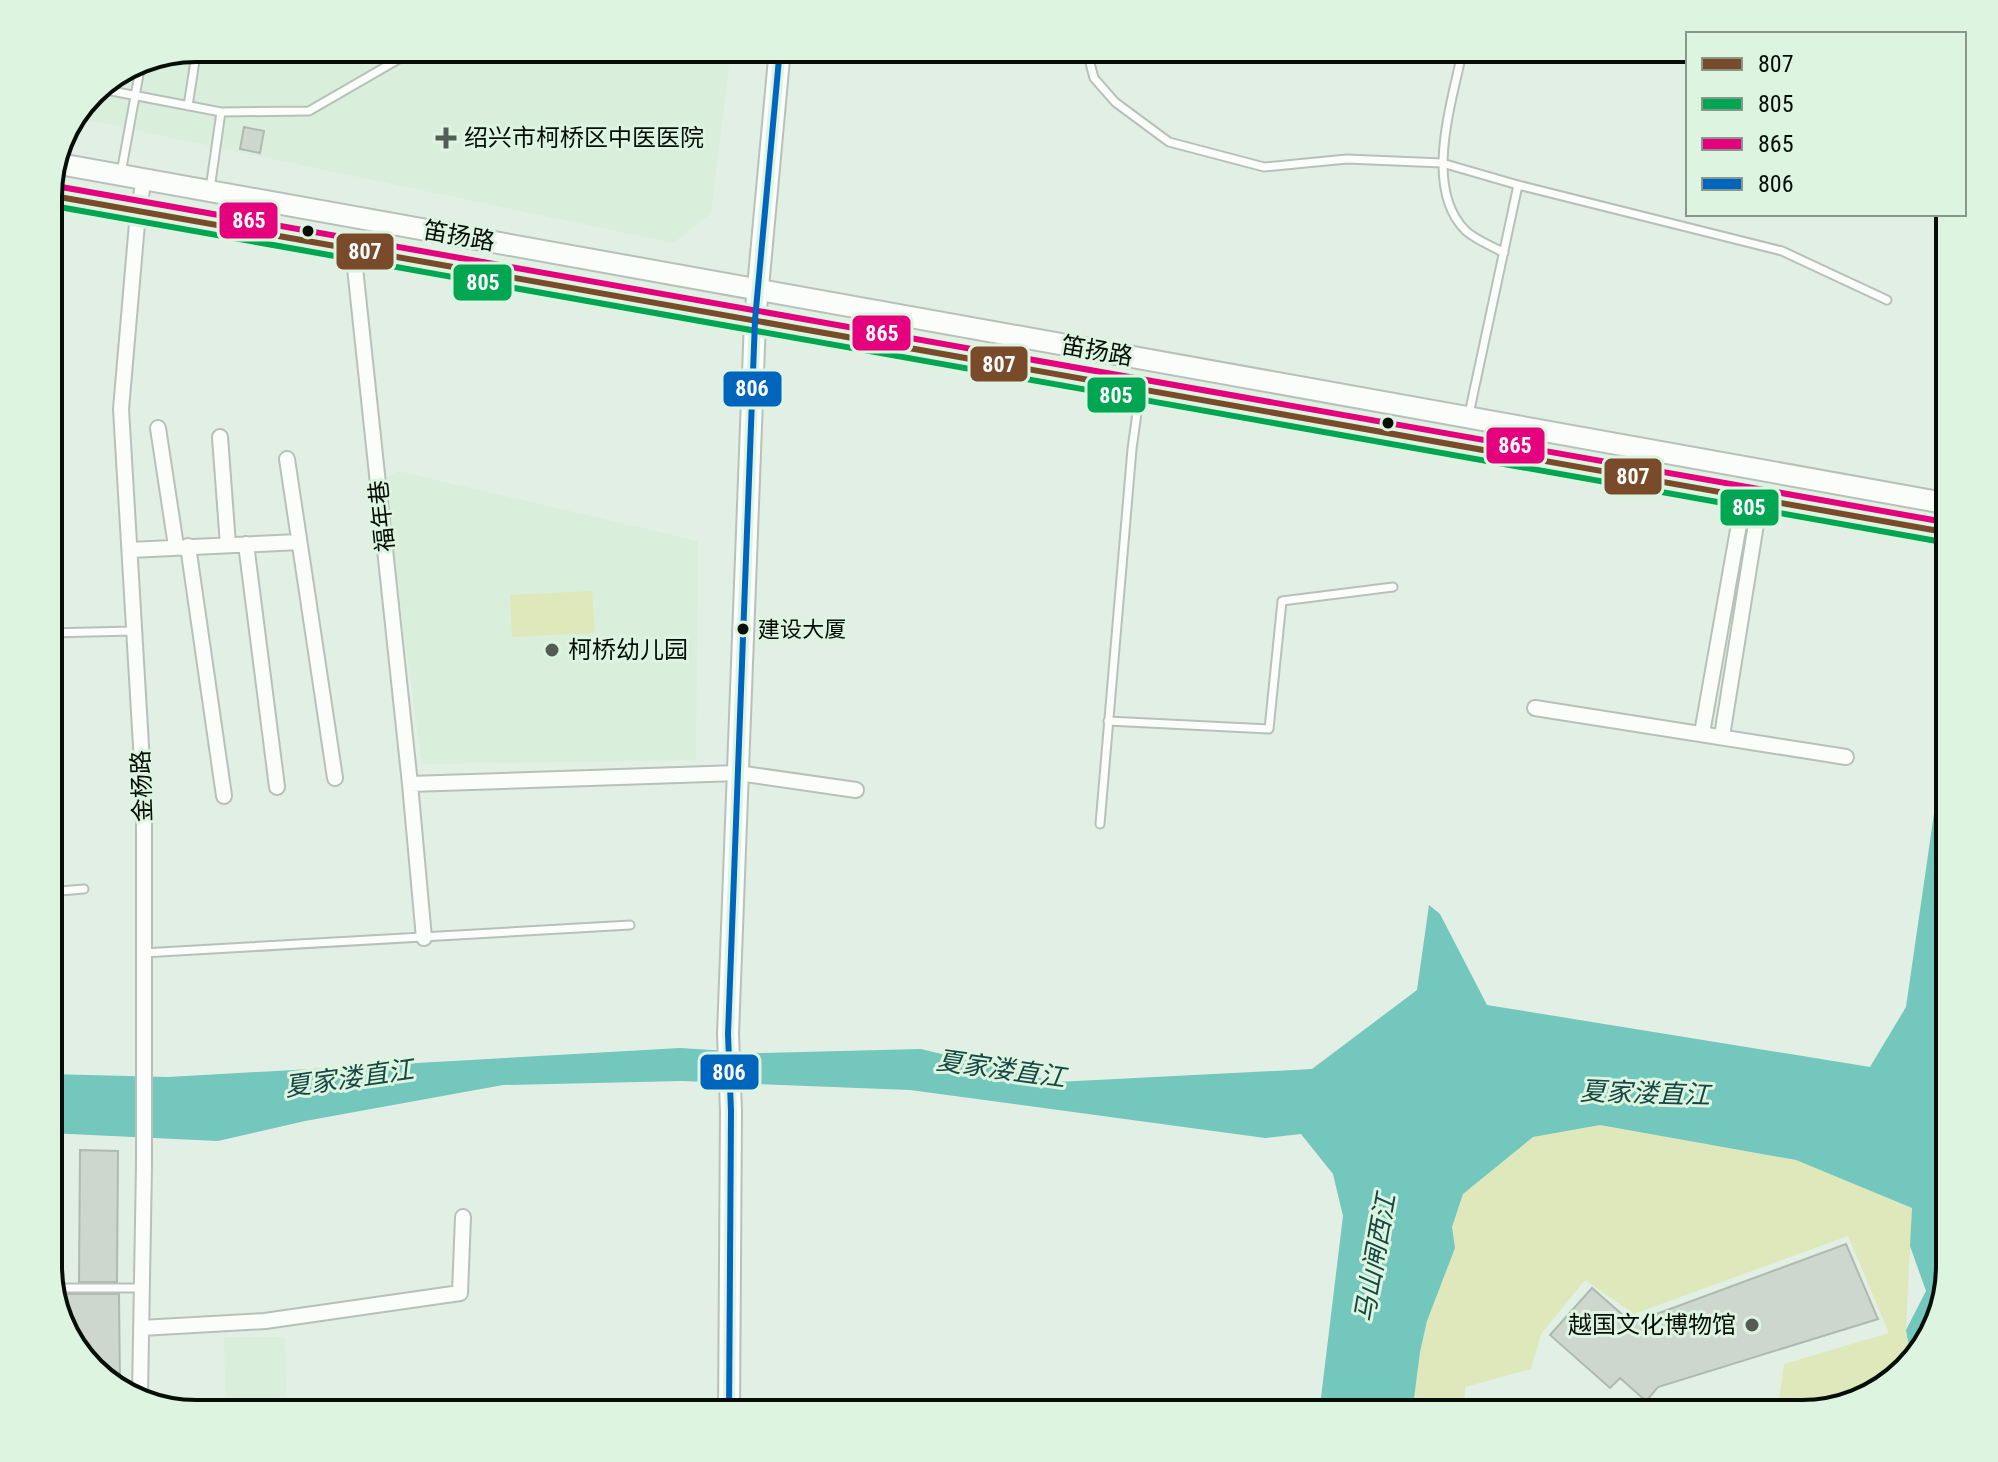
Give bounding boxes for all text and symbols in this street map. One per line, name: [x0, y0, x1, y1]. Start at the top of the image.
legend: [1686, 32, 1966, 216]
text: 807: [1758, 50, 1794, 78]
text: 805: [1758, 90, 1794, 118]
place label: 绍兴市柯桥区中医医院: [464, 124, 704, 152]
marker: 绍兴市柯桥区中医医院: [435, 127, 457, 149]
text: 865: [1758, 130, 1794, 158]
text: 806: [1758, 170, 1794, 198]
line badge: 865: [218, 201, 279, 240]
text: 865: [232, 208, 266, 233]
street label: 笛扬路: [421, 216, 497, 256]
unlabelled marker: [300, 223, 316, 239]
line badge: 807: [335, 232, 395, 271]
text: 807: [348, 239, 382, 264]
line badge: 805: [452, 263, 513, 302]
text: 805: [466, 270, 500, 295]
line badge: 865: [851, 314, 912, 352]
text: 865: [865, 321, 899, 346]
street label: 笛扬路: [1059, 331, 1135, 371]
line badge: 807: [969, 345, 1029, 383]
text: 807: [982, 352, 1016, 377]
line badge: 806: [722, 370, 783, 408]
text: 806: [735, 376, 769, 401]
line badge: 805: [1086, 376, 1147, 414]
text: 805: [1099, 383, 1133, 408]
unlabelled marker: [1380, 415, 1396, 431]
line badge: 865: [1485, 426, 1546, 465]
text: 865: [1498, 433, 1532, 458]
line badge: 807: [1603, 457, 1663, 496]
text: 807: [1616, 464, 1650, 489]
street label: 福年巷: [364, 479, 400, 553]
line badge: 805: [1719, 488, 1780, 527]
text: 805: [1732, 495, 1766, 520]
place label: 建设大厦: [758, 617, 846, 642]
marker: 建设大厦: [735, 621, 751, 637]
place label: 柯桥幼儿园: [568, 636, 688, 664]
marker: 柯桥幼儿园: [543, 641, 561, 659]
street label: 金杨路: [127, 750, 157, 822]
water label: 夏家溇直江: [935, 1045, 1070, 1093]
line badge: 806: [699, 1053, 760, 1091]
water label: 夏家溇直江: [283, 1054, 418, 1102]
text: 806: [712, 1060, 746, 1085]
water label: 夏家溇直江: [1580, 1076, 1713, 1110]
water label: 马山闸西江: [1349, 1188, 1402, 1325]
place label: 越国文化博物馆: [1568, 1311, 1736, 1339]
marker: 越国文化博物馆: [1743, 1316, 1761, 1334]

